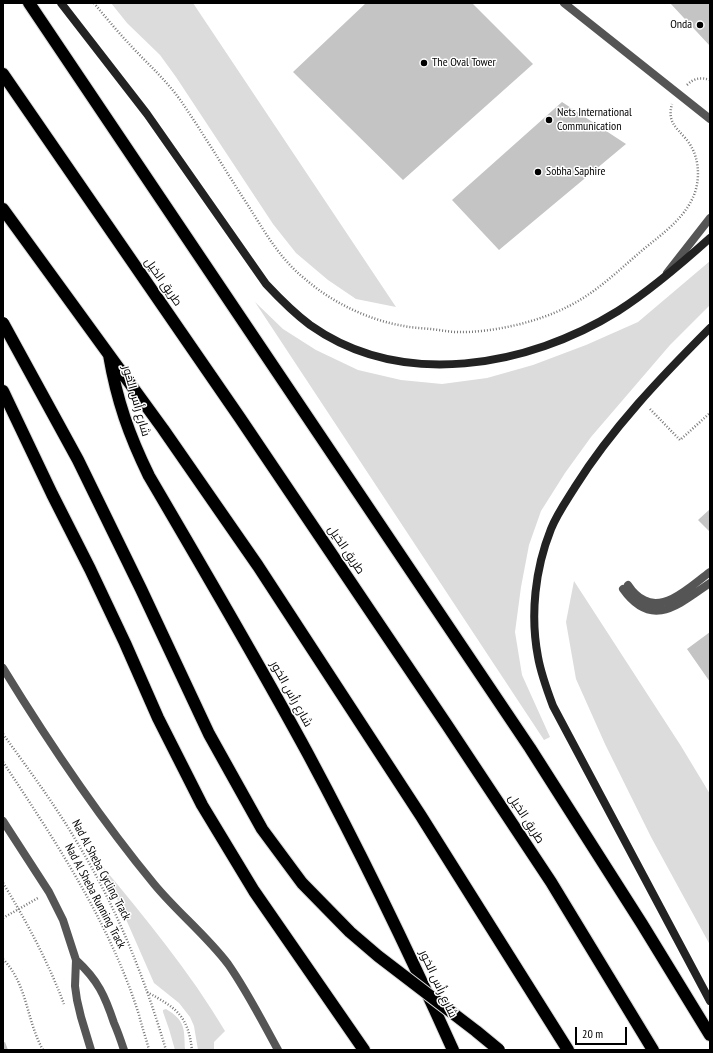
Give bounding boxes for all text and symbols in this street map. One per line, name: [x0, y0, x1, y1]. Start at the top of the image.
place label: Onda: [670, 18, 692, 32]
marker: Onda: [695, 20, 705, 30]
place label: The Oval Tower: [432, 56, 496, 70]
marker: The Oval Tower: [419, 58, 429, 68]
place label: Nets International Communication: [557, 106, 632, 134]
marker: Nets International Communication: [544, 115, 554, 125]
place label: Sobha Saphire: [546, 165, 605, 179]
marker: Sobha Saphire: [533, 167, 543, 177]
street label: طريق الخيل: [141, 255, 185, 309]
street label: شارع رأس الخور: [119, 364, 153, 438]
street label: طريق الخيل: [324, 523, 368, 577]
street label: شارع رأس الخور: [267, 659, 315, 729]
street label: طريق الخيل: [505, 792, 547, 846]
street label: Nad Al Sheba Cycling Track: [68, 817, 134, 923]
street label: Nad Al Sheba Running Track: [61, 841, 129, 951]
street label: شارع رأس الخور: [416, 948, 460, 1020]
scale bar: [577, 1019, 629, 1045]
text: 20 m: [582, 1026, 603, 1041]

